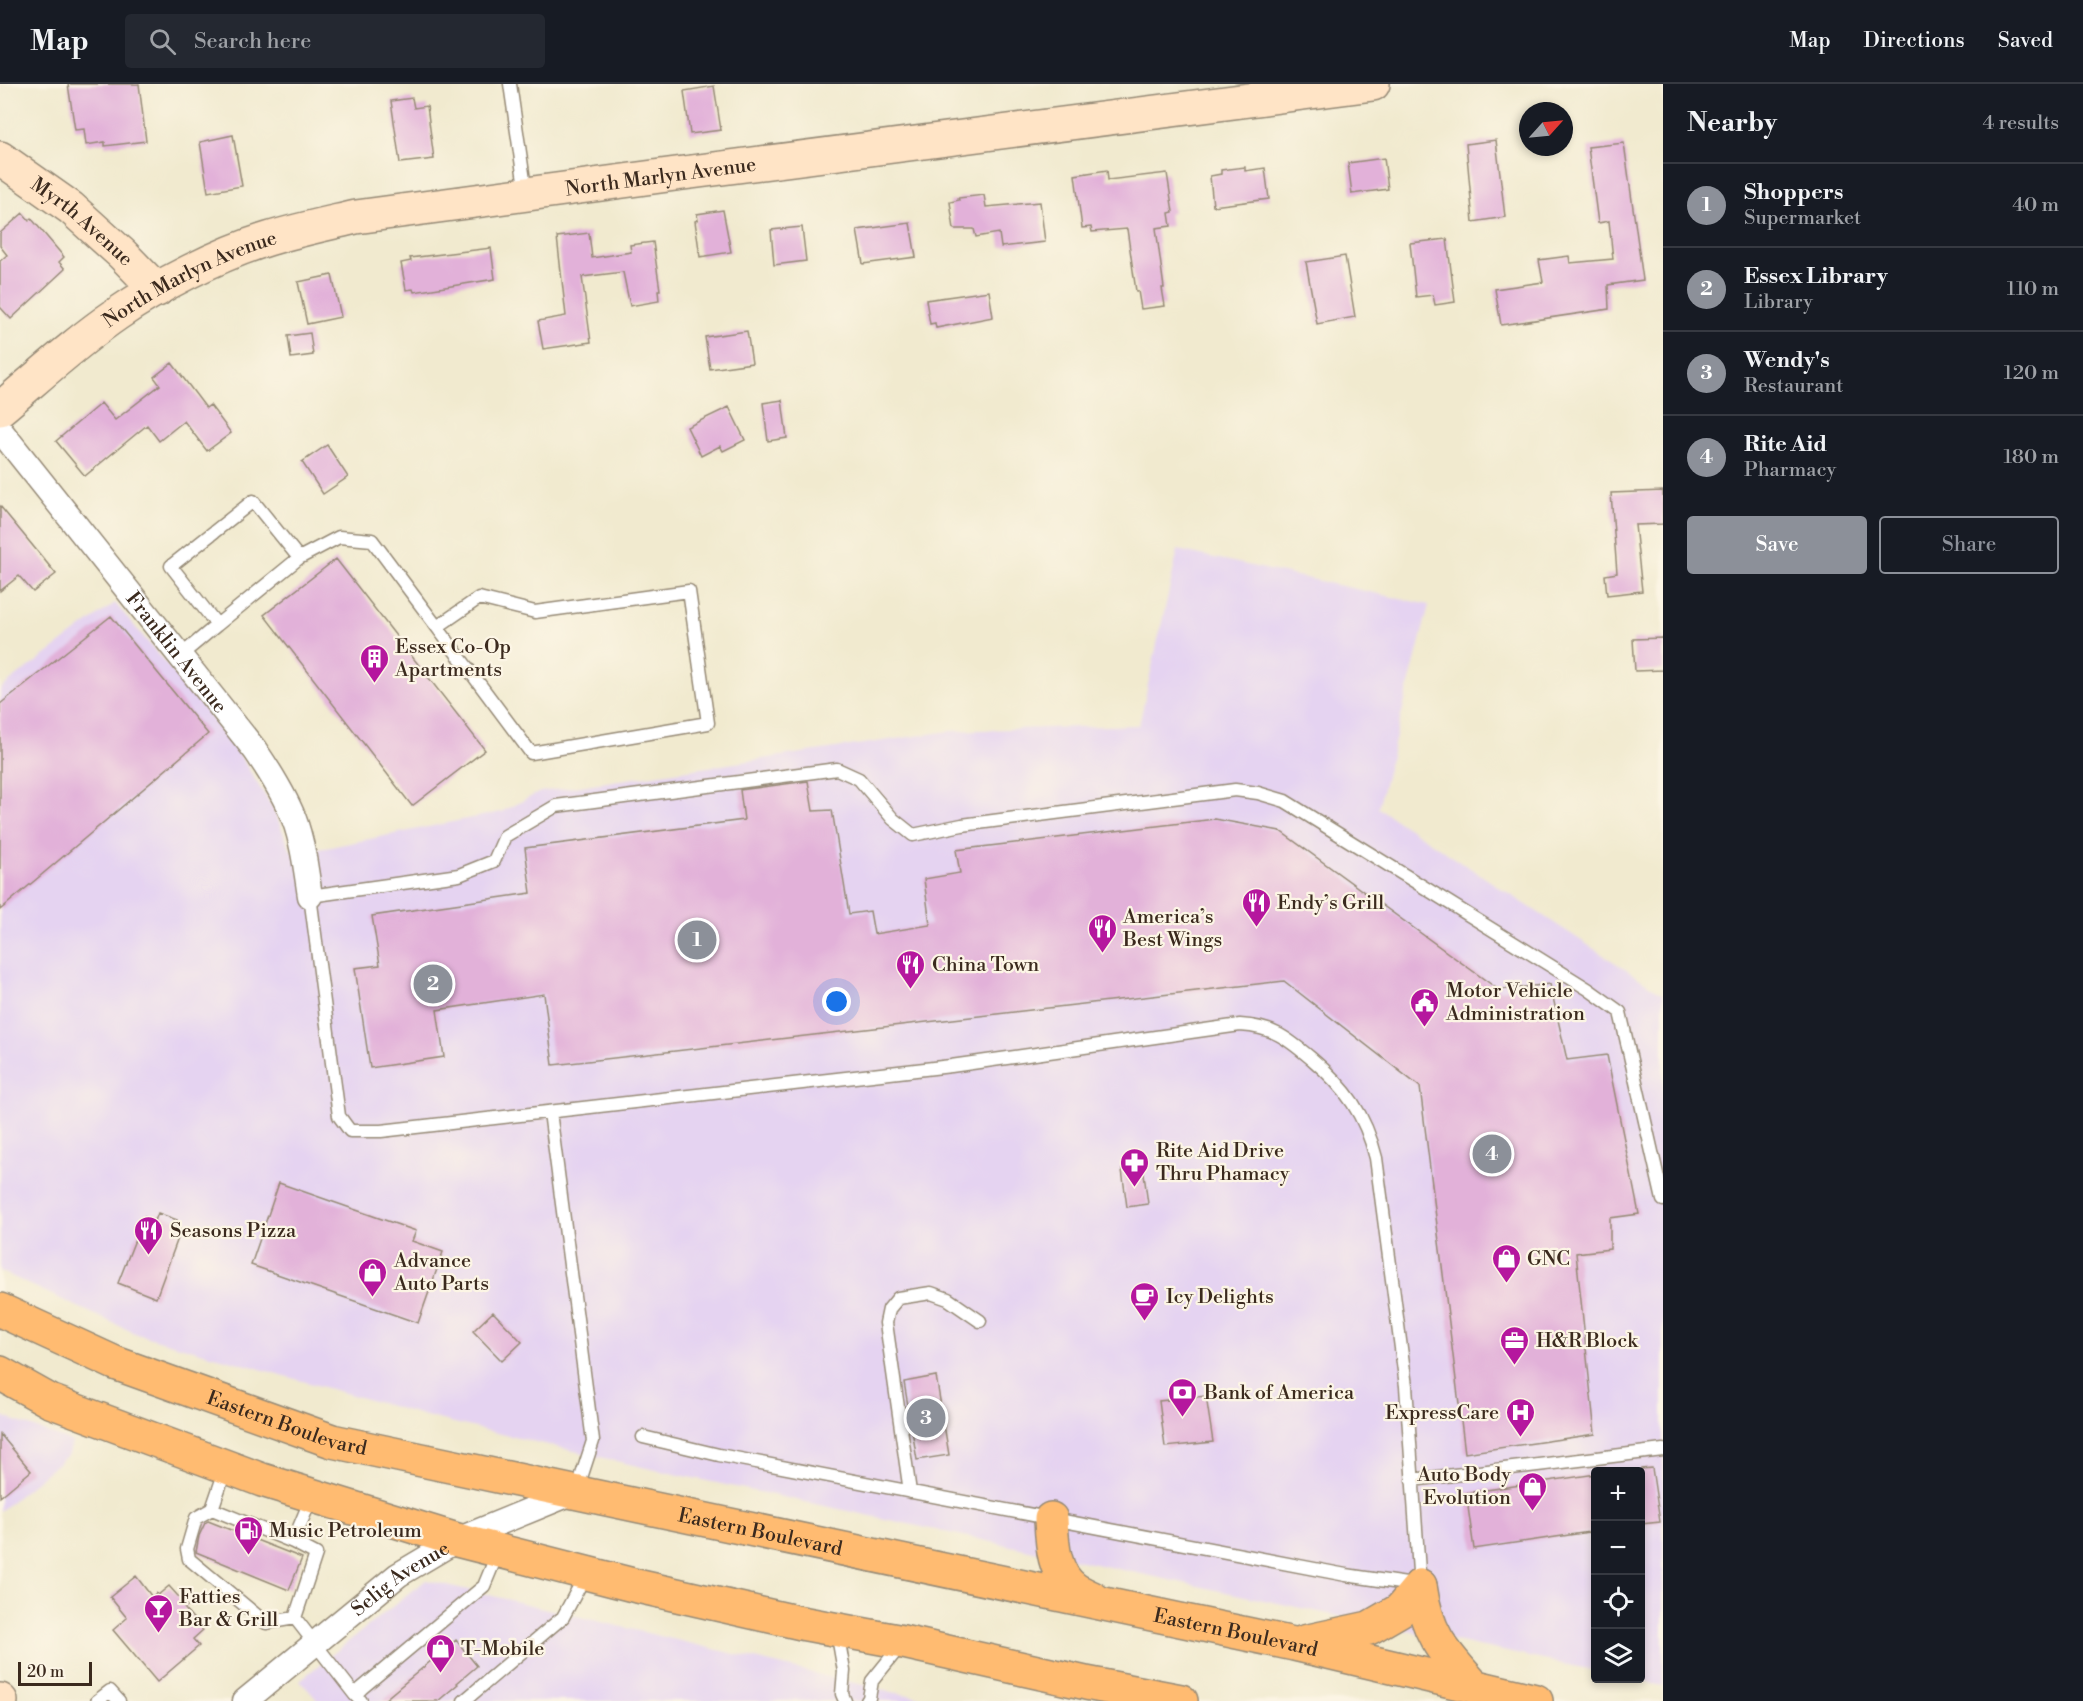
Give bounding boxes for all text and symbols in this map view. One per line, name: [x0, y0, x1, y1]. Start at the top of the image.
search box: [125, 14, 545, 68]
text: Map: [30, 24, 89, 59]
icon: search: [146, 25, 179, 58]
text: Search here: [194, 28, 311, 55]
text: Map: [1789, 28, 1831, 54]
text: Directions: [1864, 28, 1965, 54]
text: Saved: [1998, 28, 2053, 54]
north arrow: [1519, 102, 1573, 156]
text: Nearby: [1687, 107, 1777, 139]
text: 4 results: [1982, 111, 2059, 136]
street label: North Marlyn Avenue: [564, 153, 758, 203]
street label: Myrth Avenue: [25, 173, 138, 272]
text: Shoppers: [1744, 179, 1843, 206]
text: 1: [1702, 193, 1711, 218]
text: 40 m: [2012, 193, 2059, 218]
text: Supermarket: [1744, 206, 1861, 231]
street label: North Marlyn Avenue: [98, 226, 280, 334]
text: Essex Library: [1744, 263, 1888, 290]
text: 2: [1700, 277, 1713, 302]
text: 110 m: [2007, 277, 2059, 302]
text: Library: [1744, 290, 1813, 315]
text: Wendy's: [1744, 347, 1830, 374]
text: 3: [1700, 361, 1713, 386]
text: 120 m: [2004, 361, 2059, 386]
text: Restaurant: [1744, 374, 1843, 399]
text: Rite Aid: [1744, 431, 1827, 458]
text: 4: [1700, 445, 1713, 470]
text: 180 m: [2004, 445, 2059, 470]
text: Pharmacy: [1744, 458, 1836, 483]
button: Save: [1687, 516, 1867, 574]
button: Share: [1879, 516, 2059, 574]
street label: Franklin Avenue: [120, 587, 232, 719]
place label: Essex Co-Op Apartments: [394, 635, 511, 683]
building icon: Essex Co-Op Apartments: [358, 642, 390, 684]
restaurant icon: Endy’s Grill: [1240, 886, 1272, 928]
place label: Endy’s Grill: [1277, 891, 1384, 916]
place label: America’s Best Wings: [1122, 905, 1222, 953]
restaurant icon: America’s Best Wings: [1086, 912, 1118, 954]
pin: 1: [678, 918, 716, 962]
restaurant icon: China Town: [895, 948, 927, 990]
place label: China Town: [932, 953, 1039, 978]
pin: 2: [414, 962, 452, 1006]
place label: Motor Vehicle Administration: [1445, 979, 1585, 1027]
public building icon: Motor Vehicle Administration: [1409, 986, 1441, 1028]
your location: [822, 987, 851, 1016]
pin: 4: [1472, 1132, 1512, 1176]
place label: Rite Aid Drive Thru Phamacy: [1156, 1139, 1290, 1187]
pharmacy icon: Rite Aid Drive Thru Phamacy: [1119, 1146, 1151, 1188]
restaurant icon: Seasons Pizza: [133, 1214, 165, 1256]
place label: Seasons Pizza: [170, 1219, 297, 1244]
shop icon: GNC: [1490, 1242, 1522, 1284]
place label: GNC: [1527, 1247, 1570, 1272]
place label: Advance Auto Parts: [393, 1249, 489, 1297]
shop icon: Advance Auto Parts: [357, 1256, 389, 1298]
cafe icon: Icy Delights: [1129, 1280, 1161, 1322]
place label: Icy Delights: [1166, 1285, 1274, 1310]
office icon: H&R Block: [1499, 1324, 1531, 1366]
place label: H&R Block: [1536, 1329, 1639, 1354]
bank icon: Bank of America: [1167, 1376, 1199, 1418]
place label: Bank of America: [1203, 1381, 1355, 1406]
street label: Eastern Boulevard: [203, 1386, 370, 1462]
pin: 3: [906, 1396, 946, 1440]
hospital icon: ExpressCare: [1504, 1396, 1536, 1438]
place label: ExpressCare: [1385, 1401, 1499, 1426]
place label: Auto Body Evolution: [1416, 1463, 1511, 1511]
map controls: [1591, 1467, 1645, 1683]
button: +: [1591, 1467, 1645, 1521]
shop icon: Auto Body Evolution: [1516, 1470, 1548, 1512]
street label: Eastern Boulevard: [676, 1503, 845, 1563]
fuel station icon: Music Petroleum: [232, 1514, 264, 1556]
place label: Music Petroleum: [269, 1519, 422, 1544]
button: −: [1591, 1521, 1645, 1575]
street label: Selig Avenue: [347, 1536, 454, 1622]
button: locate: [1591, 1575, 1645, 1629]
place label: Fatties Bar & Grill: [178, 1585, 278, 1633]
bar icon: Fatties Bar & Grill: [142, 1592, 174, 1634]
street label: Eastern Boulevard: [1151, 1604, 1321, 1663]
button: layers: [1591, 1629, 1645, 1683]
shop icon: T-Mobile: [424, 1632, 456, 1674]
place label: T-Mobile: [461, 1637, 544, 1662]
scale bar: [18, 1659, 92, 1686]
text: 20 m: [27, 1662, 64, 1682]

